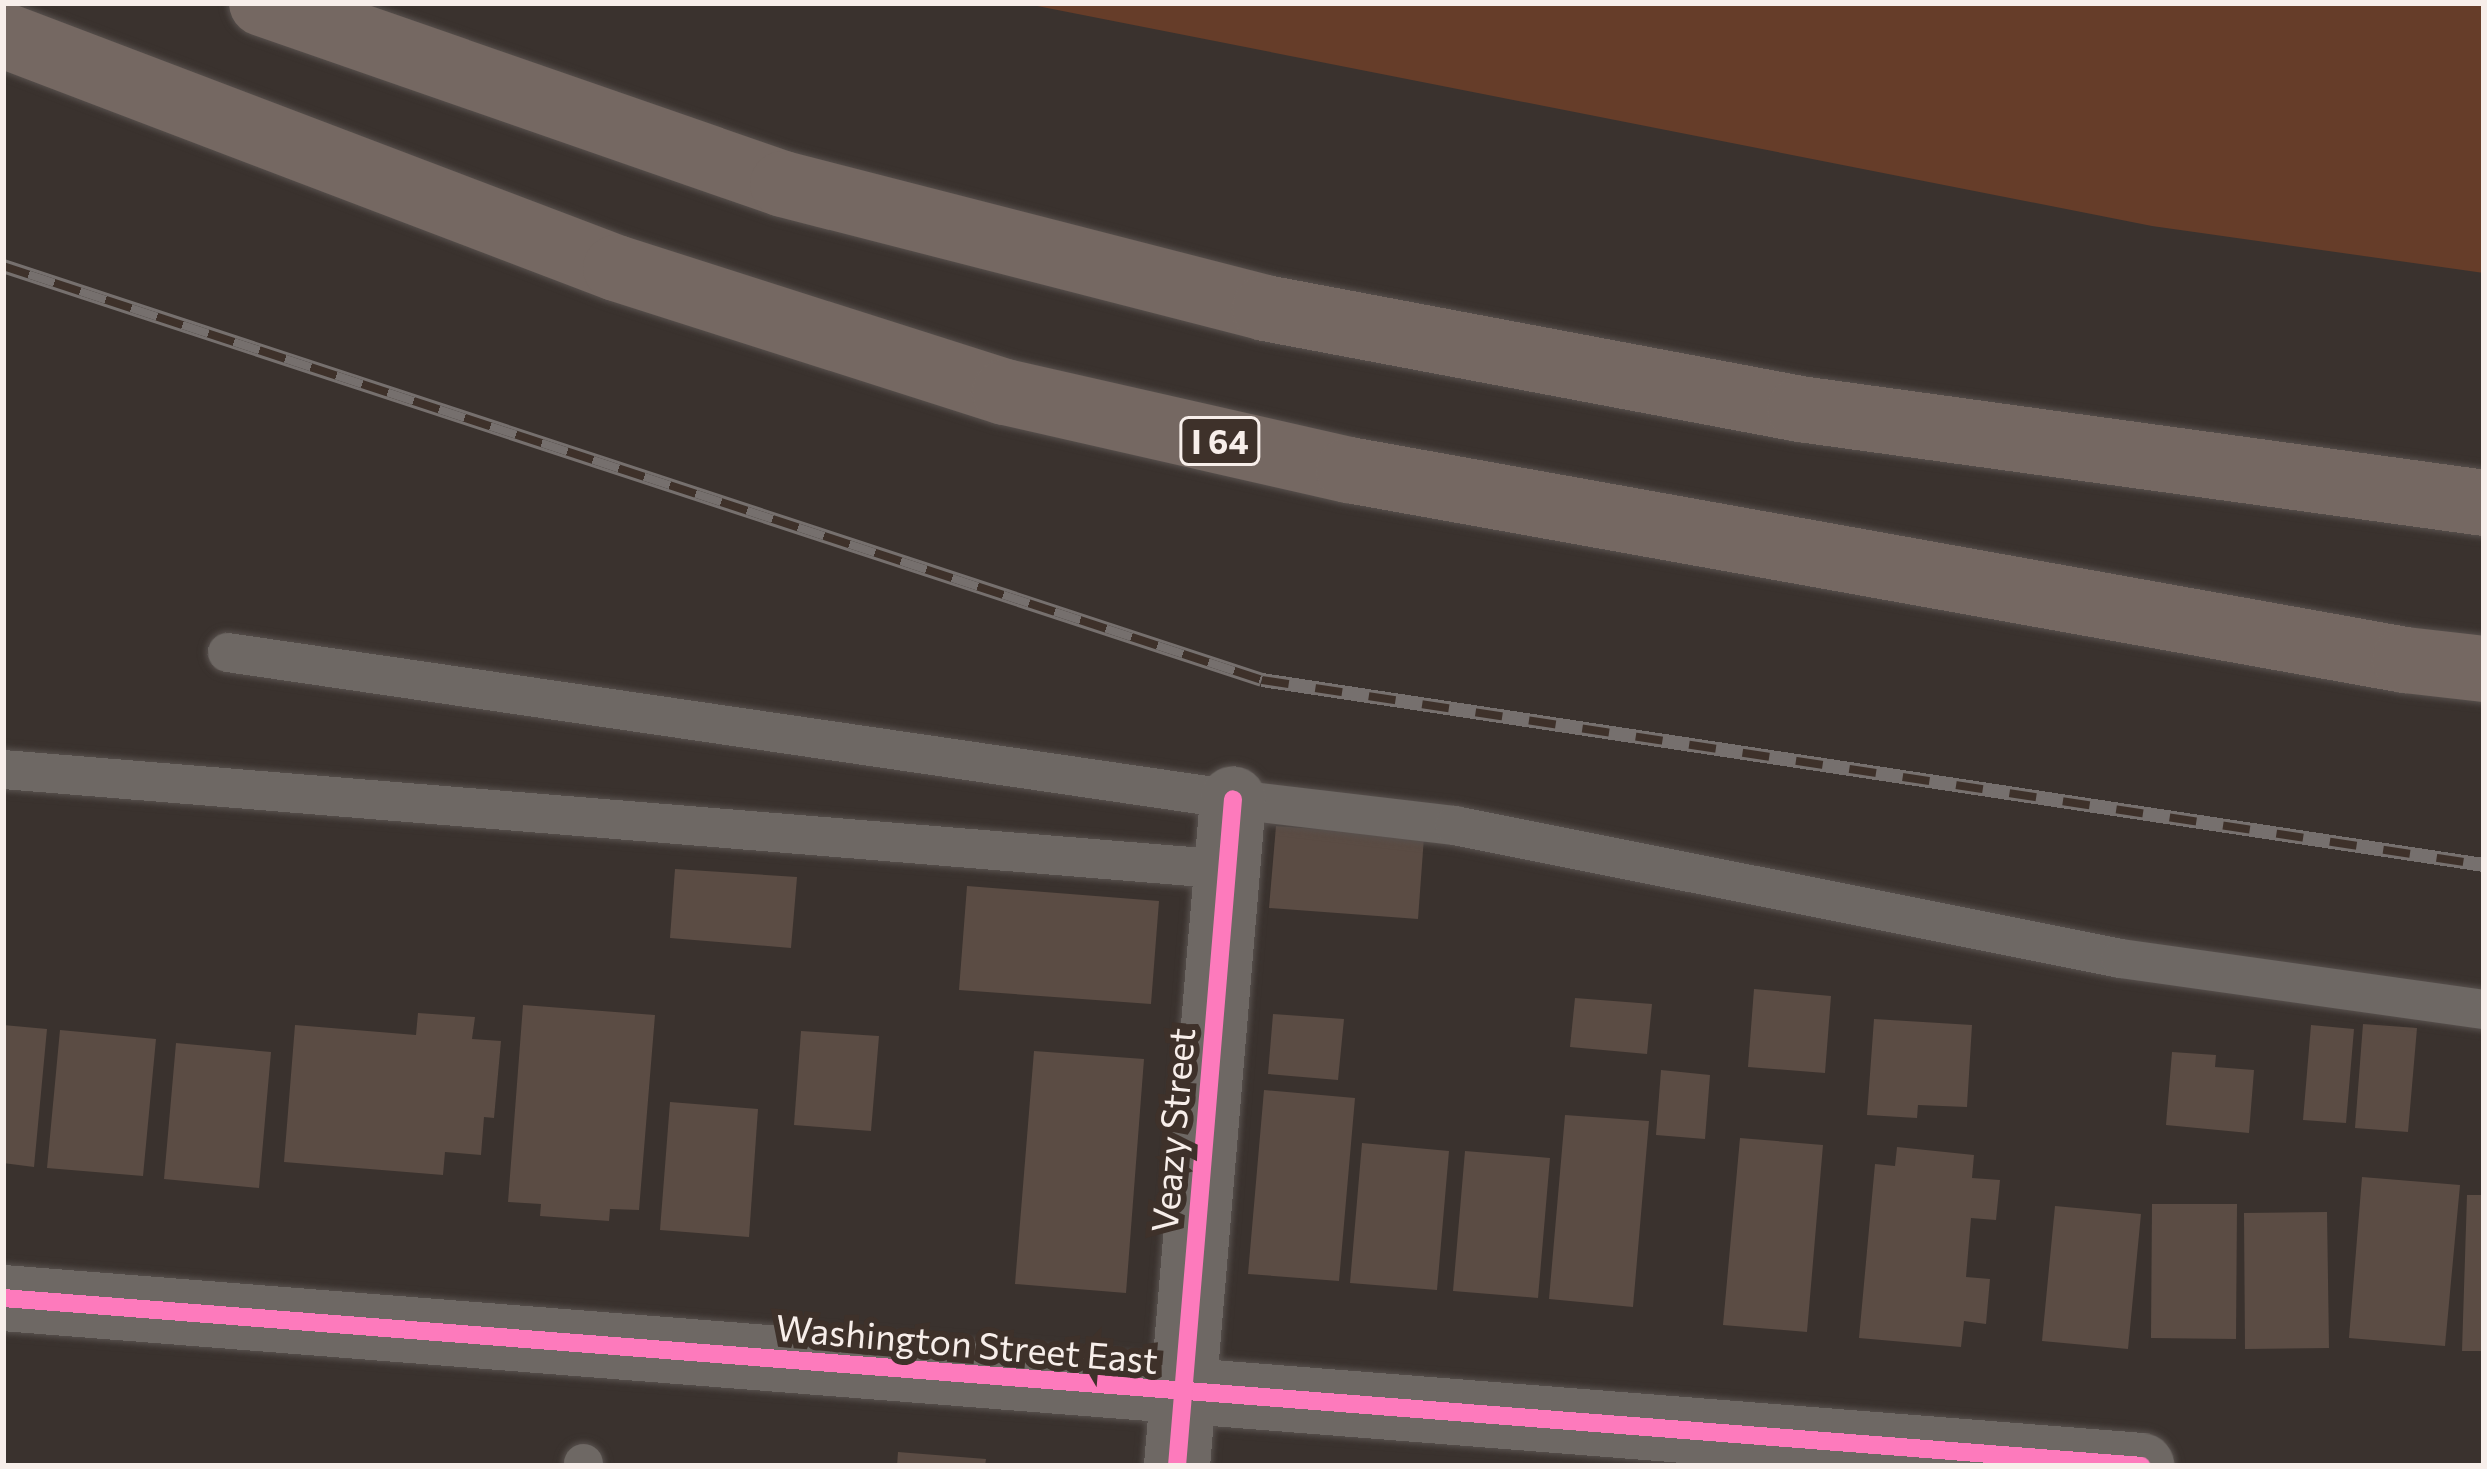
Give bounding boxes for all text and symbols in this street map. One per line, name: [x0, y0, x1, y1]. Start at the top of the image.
road number: I 64: [1178, 414, 1262, 468]
street label: Veazy Street: [1142, 1026, 1202, 1234]
street label: Washington Street East: [774, 1305, 1160, 1381]

